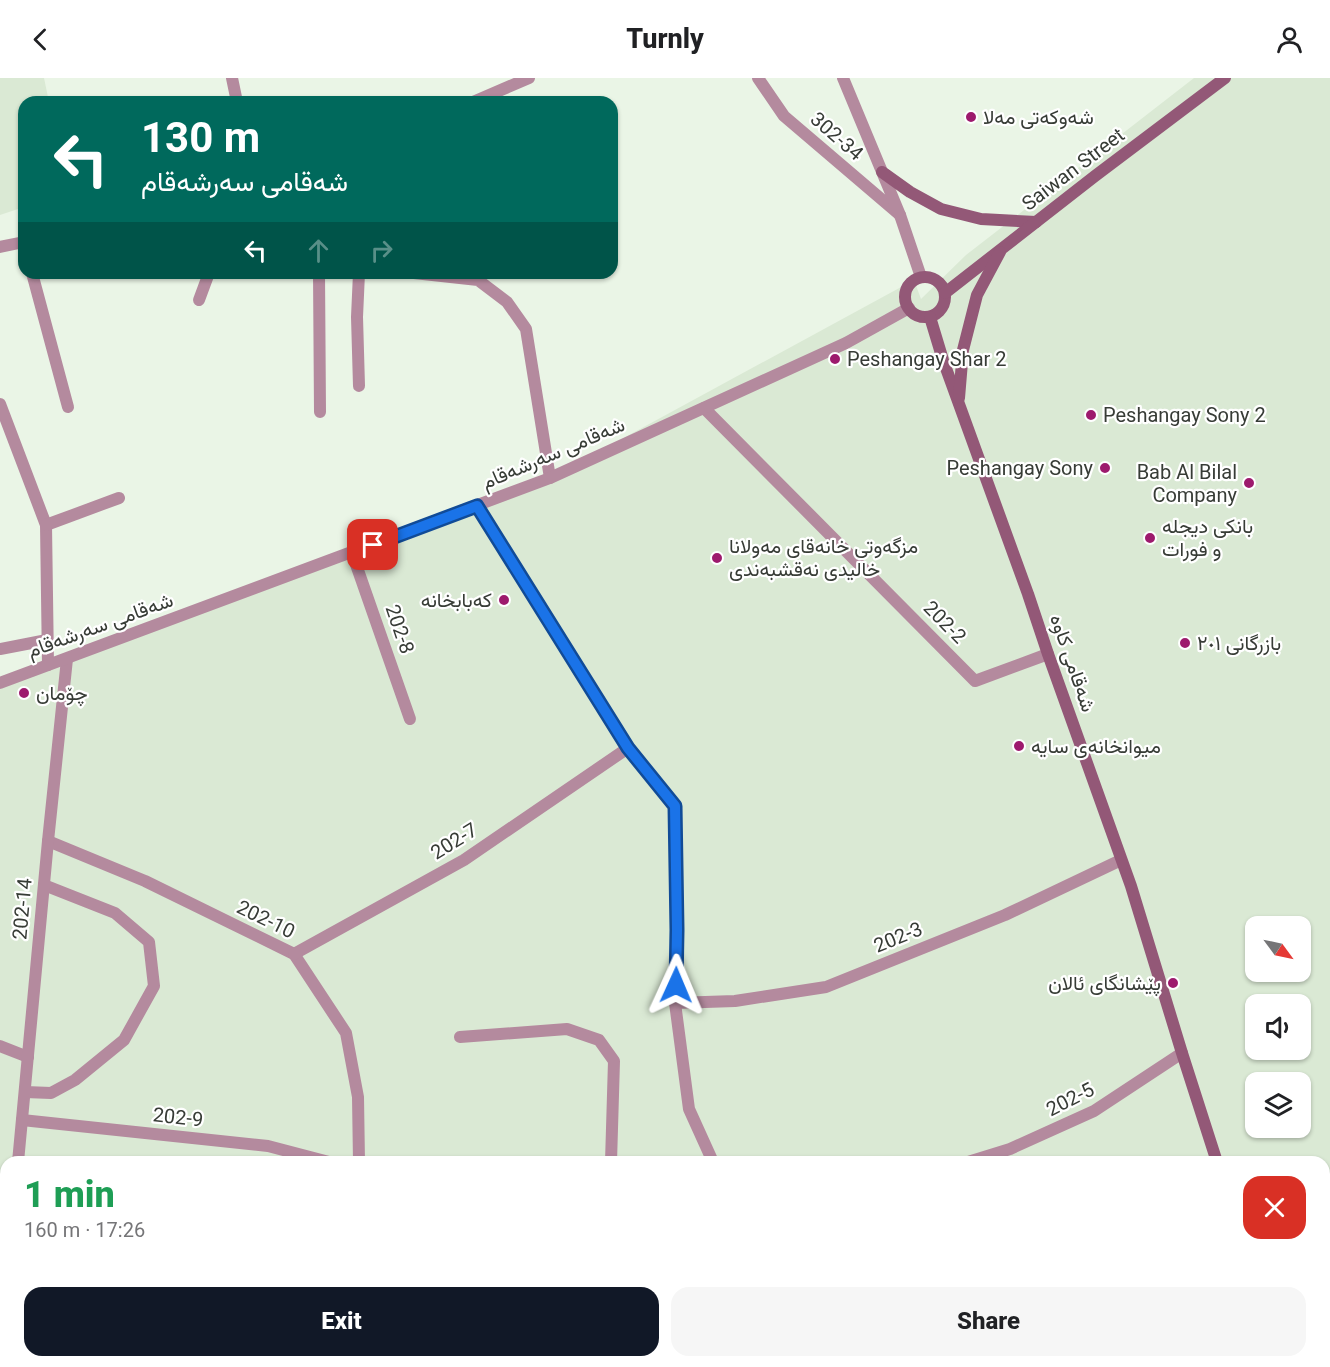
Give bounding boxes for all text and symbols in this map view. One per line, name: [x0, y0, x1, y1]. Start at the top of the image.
icon: back: [24, 23, 57, 56]
text: Turnly: [626, 23, 704, 55]
icon: person: [1273, 23, 1306, 56]
place label: شەوکەتی مەلا: [983, 105, 1094, 130]
street label: 302-34: [806, 107, 868, 165]
marker: شەوکەتی مەلا: [964, 110, 978, 124]
text: 130 m: [141, 113, 260, 162]
icon: left: [42, 120, 120, 198]
street label: Saiwan Street: [1017, 123, 1129, 215]
text: شەقامی سەرشەقام: [141, 166, 348, 198]
icon: left: [239, 234, 272, 267]
icon: ahead: [302, 234, 335, 267]
icon: right: [365, 234, 398, 267]
place label: Peshangay Shar 2: [847, 347, 1007, 371]
marker: Peshangay Shar 2: [828, 352, 842, 366]
place label: Peshangay Sony 2: [1103, 403, 1266, 427]
marker: Peshangay Sony 2: [1084, 408, 1098, 422]
street label: شەقامی سەرشەقام: [478, 412, 629, 495]
place label: Peshangay Sony: [946, 456, 1094, 480]
place label: Bab Al Bilal Company: [1137, 460, 1238, 507]
marker: Peshangay Sony: [1098, 461, 1112, 475]
marker: Bab Al Bilal Company: [1242, 476, 1256, 490]
place label: بانکی دیجلە و فورات: [1162, 514, 1253, 562]
pin: [347, 519, 398, 570]
icon: arrive: [356, 528, 389, 561]
marker: بانکی دیجلە و فورات: [1143, 531, 1157, 545]
place label: مزگەوتی خانەقای مەولانا خالیدی نەقشبەندی: [729, 534, 918, 581]
marker: مزگەوتی خانەقای مەولانا خالیدی نەقشبەندی: [710, 551, 724, 565]
street label: شەقامی سەرشەقام: [24, 587, 177, 663]
place label: کەبابخانە: [421, 588, 492, 612]
marker: کەبابخانە: [497, 593, 511, 607]
street label: 202-2: [919, 596, 971, 648]
street label: 202-8: [380, 601, 420, 657]
street label: شەقامی کاوە: [1044, 611, 1101, 715]
place label: بازرگانی ٢٠١: [1197, 631, 1281, 656]
marker: بازرگانی ٢٠١: [1178, 636, 1192, 650]
place label: چۆمان: [36, 681, 88, 707]
marker: چۆمان: [17, 686, 31, 700]
place label: میوانخانەی سایە: [1031, 734, 1161, 759]
marker: میوانخانەی سایە: [1012, 739, 1026, 753]
street label: 202-7: [426, 817, 482, 865]
street label: 202-14: [7, 877, 37, 941]
street label: 202-10: [233, 895, 299, 943]
street label: 202-3: [870, 916, 926, 958]
north arrow: [1245, 916, 1311, 982]
map controls: [1245, 916, 1311, 1138]
position arrow: [644, 953, 708, 1017]
place label: پێشانگای ئالان: [1048, 971, 1161, 997]
marker: پێشانگای ئالان: [1166, 976, 1180, 990]
button: sound: [1245, 994, 1311, 1060]
button: layers: [1245, 1072, 1311, 1138]
street label: 202-5: [1042, 1077, 1098, 1121]
street label: 202-9: [152, 1102, 204, 1132]
text: 1 min: [24, 1174, 115, 1216]
button: close: [1243, 1176, 1306, 1239]
text: 160 m · 17:26: [24, 1218, 145, 1242]
button: Exit: [24, 1287, 659, 1356]
button: Share: [671, 1287, 1306, 1356]

